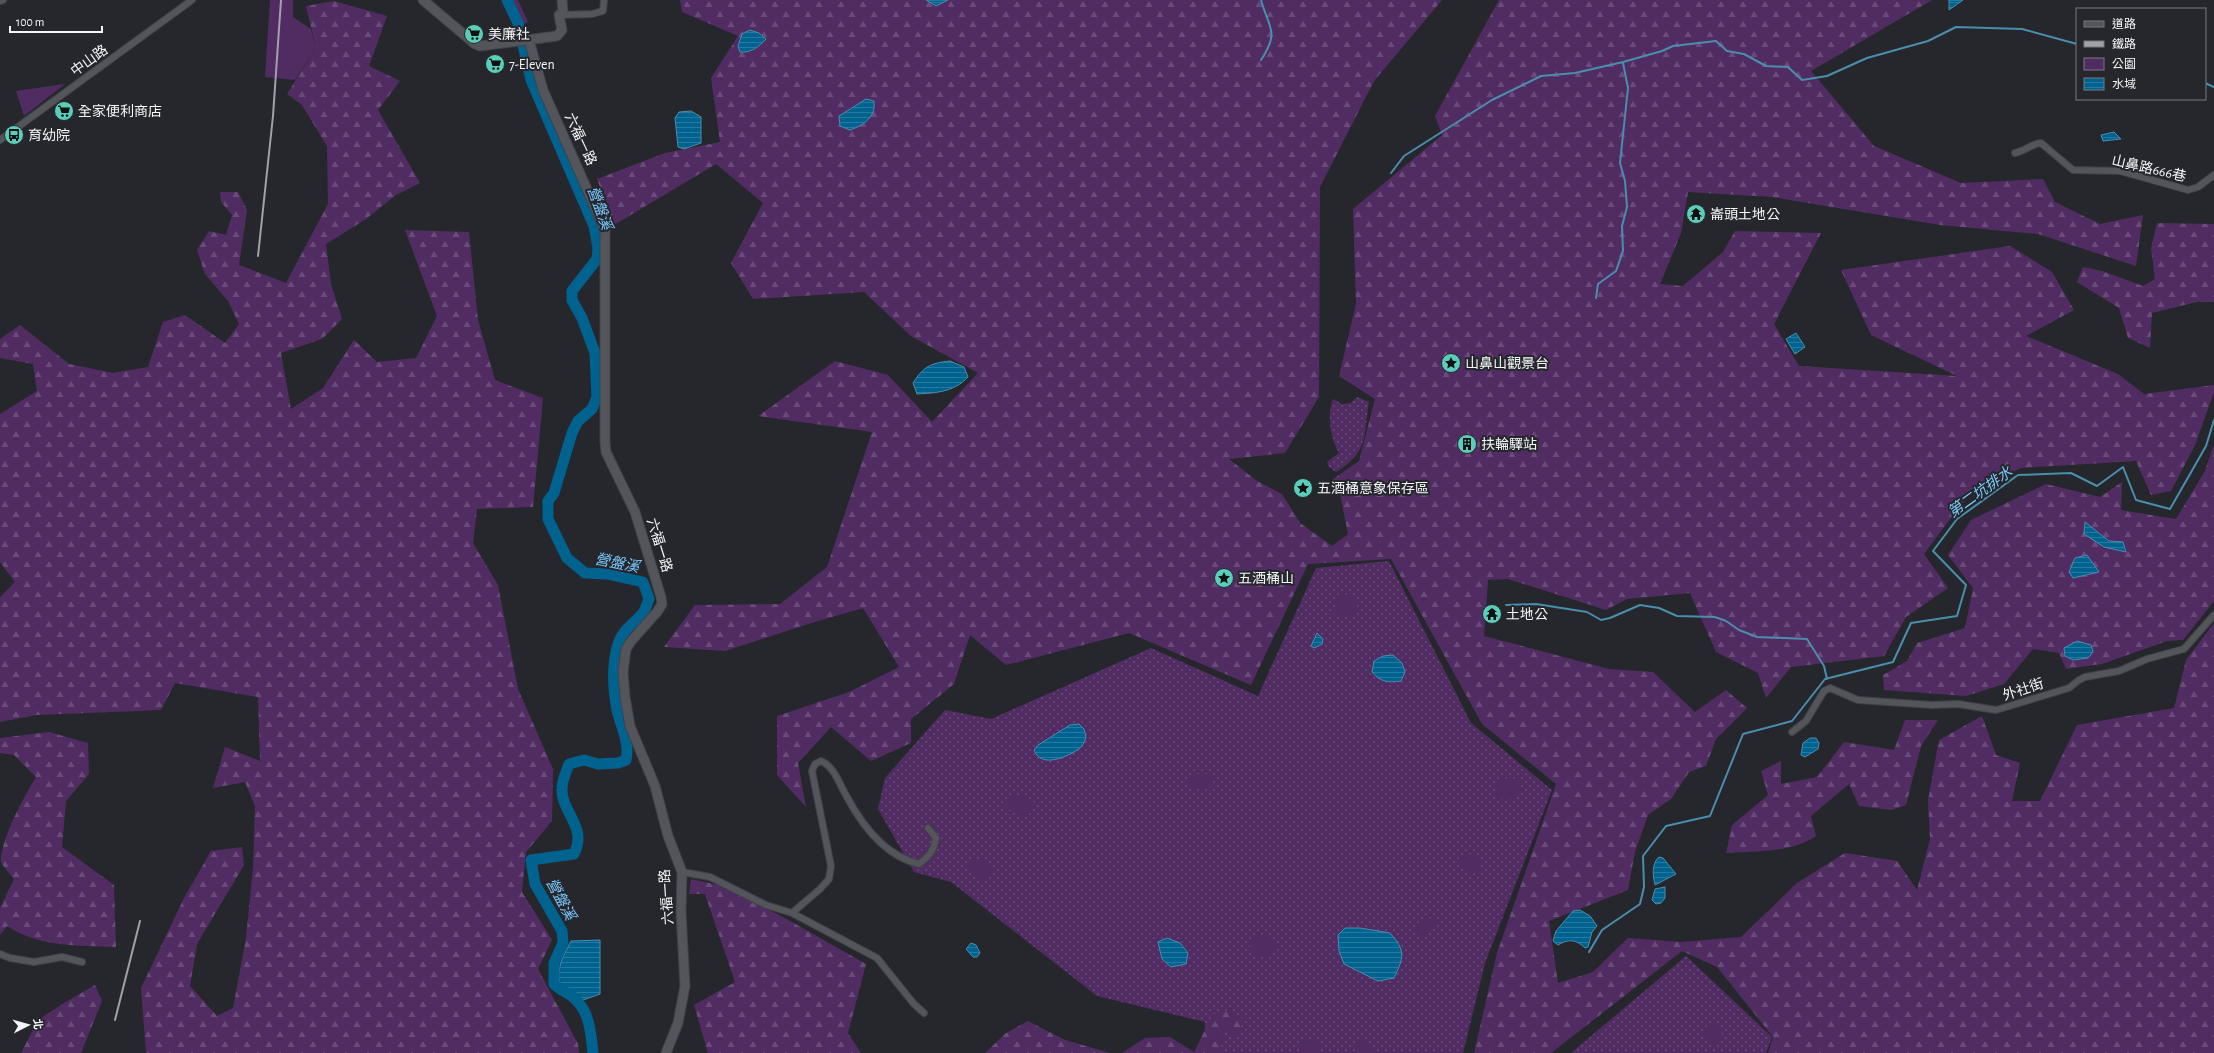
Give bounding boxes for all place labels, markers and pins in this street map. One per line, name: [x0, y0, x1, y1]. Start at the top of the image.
supermarket icon: 美廉社: [463, 23, 485, 45]
place label: 美廉社: [488, 26, 530, 42]
supermarket icon: 7-Eleven: [484, 53, 506, 75]
place label: 7-Eleven: [509, 58, 555, 72]
supermarket icon: 全家便利商店: [53, 100, 75, 122]
place label: 全家便利商店: [78, 103, 162, 119]
bus stop icon: 育幼院: [3, 124, 25, 146]
place label: 育幼院: [28, 128, 70, 143]
temple icon: 崙頭土地公: [1685, 203, 1707, 225]
place label: 崙頭土地公: [1710, 207, 1780, 222]
place icon: 山鼻山觀景台: [1440, 352, 1462, 374]
place label: 山鼻山觀景台: [1465, 356, 1549, 371]
building icon: 扶輪驛站: [1456, 433, 1478, 455]
place label: 扶輪驛站: [1481, 436, 1537, 452]
place icon: 五酒桶意象保存區: [1292, 477, 1314, 499]
place label: 五酒桶意象保存區: [1317, 480, 1429, 496]
place icon: 五酒桶山: [1213, 567, 1235, 589]
place label: 五酒桶山: [1238, 571, 1294, 586]
temple icon: 土地公: [1481, 603, 1503, 625]
place label: 土地公: [1506, 607, 1548, 622]

